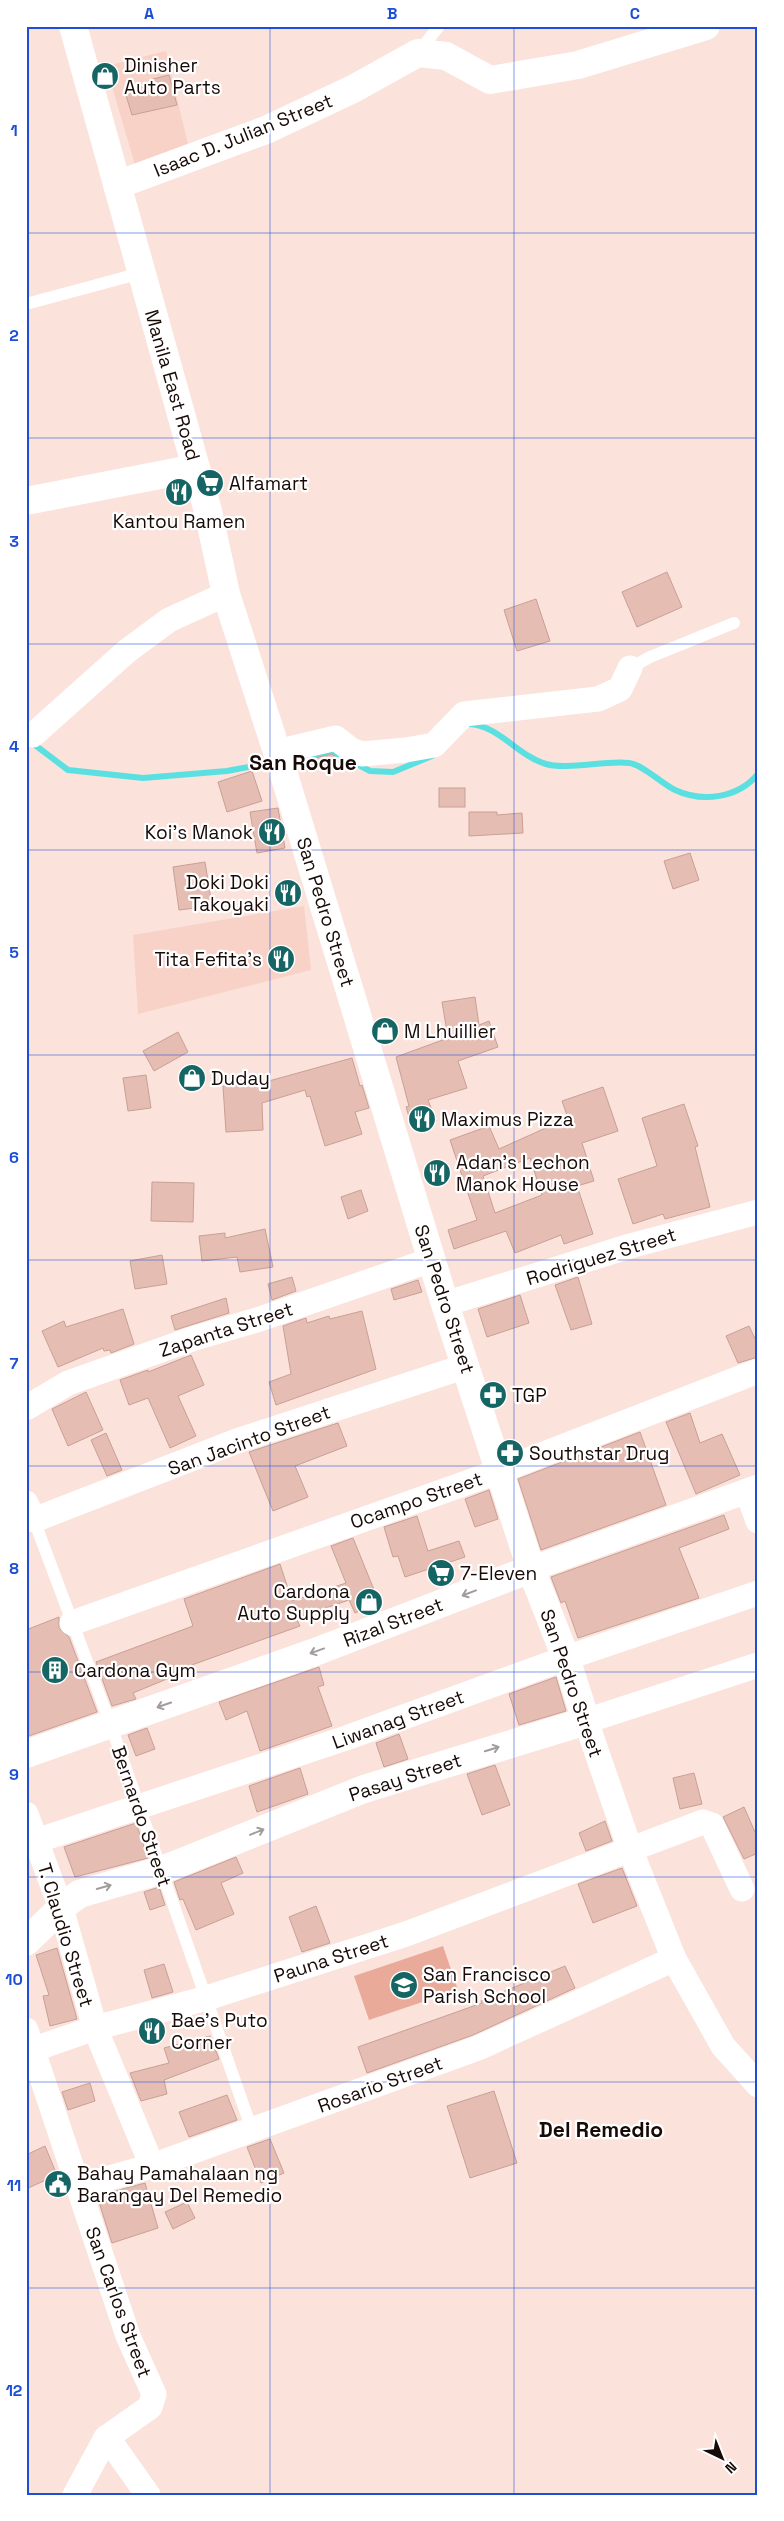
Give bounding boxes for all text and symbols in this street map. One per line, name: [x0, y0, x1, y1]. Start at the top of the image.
text: A: [144, 3, 154, 24]
text: B: [387, 3, 397, 24]
text: C: [630, 3, 640, 24]
place label: Dinisher Auto Parts: [124, 53, 221, 100]
shop icon: Dinisher Auto Parts: [90, 61, 120, 91]
street label: Isaac D. Julian Street: [150, 88, 336, 183]
text: 1: [10, 120, 18, 141]
street label: Manila East Road: [139, 307, 206, 463]
text: 2: [9, 325, 19, 346]
supermarket icon: Alfamart: [195, 468, 225, 498]
place label: Alfamart: [229, 471, 308, 496]
restaurant icon: Kantou Ramen: [164, 477, 194, 507]
place label: Kantou Ramen: [113, 509, 245, 534]
text: 3: [9, 531, 19, 552]
text: 4: [9, 736, 19, 757]
district label: San Roque: [249, 749, 357, 776]
restaurant icon: Koi’s Manok: [257, 817, 287, 847]
place label: Koi’s Manok: [145, 820, 253, 845]
street label: San Pedro Street: [291, 834, 360, 990]
place label: Doki Doki Takoyaki: [186, 870, 269, 917]
restaurant icon: Doki Doki Takoyaki: [273, 878, 303, 908]
text: 5: [9, 942, 19, 963]
restaurant icon: Tita Fefita’s: [266, 944, 296, 974]
place label: Tita Fefita’s: [154, 947, 262, 972]
shop icon: M Lhuillier: [370, 1016, 400, 1046]
place label: M Lhuillier: [404, 1019, 496, 1044]
shop icon: Duday: [177, 1063, 207, 1093]
place label: Duday: [211, 1066, 270, 1091]
restaurant icon: Maximus Pizza: [407, 1104, 437, 1134]
place label: Maximus Pizza: [441, 1107, 574, 1132]
text: 6: [9, 1147, 19, 1168]
place label: Adan's Lechon Manok House: [456, 1150, 590, 1197]
restaurant icon: Adan's Lechon Manok House: [422, 1158, 452, 1188]
street label: San Pedro Street: [409, 1221, 480, 1377]
street label: Rodriguez Street: [523, 1222, 679, 1291]
street label: Zapanta Street: [156, 1296, 296, 1363]
text: 7: [10, 1353, 19, 1374]
pharmacy icon: TGP: [478, 1380, 508, 1410]
place label: TGP: [512, 1383, 547, 1408]
street label: San Jacinto Street: [165, 1399, 334, 1481]
pharmacy icon: Southstar Drug: [495, 1438, 525, 1468]
place label: Southstar Drug: [529, 1441, 669, 1466]
street label: Ocampo Street: [347, 1466, 486, 1535]
text: 8: [9, 1558, 19, 1579]
supermarket icon: 7-Eleven: [426, 1558, 456, 1588]
place label: 7-Eleven: [460, 1561, 537, 1586]
place label: Cardona Auto Supply: [237, 1579, 350, 1626]
shop icon: Cardona Auto Supply: [354, 1587, 384, 1617]
one-way arrow: [462, 1589, 477, 1598]
street label: Rizal Street: [340, 1592, 447, 1653]
street label: San Pedro Street: [534, 1606, 609, 1761]
one-way arrow: [310, 1647, 325, 1656]
building icon: Cardona Gym: [40, 1655, 70, 1685]
place label: Cardona Gym: [74, 1658, 196, 1683]
street label: Liwanag Street: [329, 1684, 468, 1755]
one-way arrow: [156, 1700, 172, 1710]
street label: Bernardo Street: [106, 1742, 177, 1890]
one-way arrow: [484, 1744, 500, 1754]
street label: Pasay Street: [346, 1747, 465, 1807]
text: 9: [9, 1764, 19, 1785]
one-way arrow: [249, 1827, 264, 1836]
street label: T. Claudio Street: [32, 1860, 99, 2010]
one-way arrow: [96, 1881, 112, 1891]
street label: Pauna Street: [271, 1928, 392, 1989]
place label: San Francisco Parish School: [423, 1962, 551, 2009]
text: 10: [5, 1969, 23, 1990]
school or university icon: San Francisco Parish School: [389, 1970, 419, 2000]
place label: Bae's Puto Corner: [171, 2008, 268, 2055]
restaurant icon: Bae's Puto Corner: [137, 2016, 167, 2046]
street label: Rosario Street: [314, 2050, 446, 2119]
district label: Del Remedio: [539, 2116, 663, 2143]
place label: Bahay Pamahalaan ng Barangay Del Remedio: [77, 2161, 282, 2208]
public building icon: Bahay Pamahalaan ng Barangay Del Remedio: [43, 2169, 73, 2199]
text: 11: [7, 2175, 21, 2196]
street label: San Carlos Street: [80, 2223, 157, 2381]
text: 12: [6, 2380, 22, 2401]
north arrow: [696, 2434, 746, 2484]
text: N: [721, 2458, 740, 2477]

